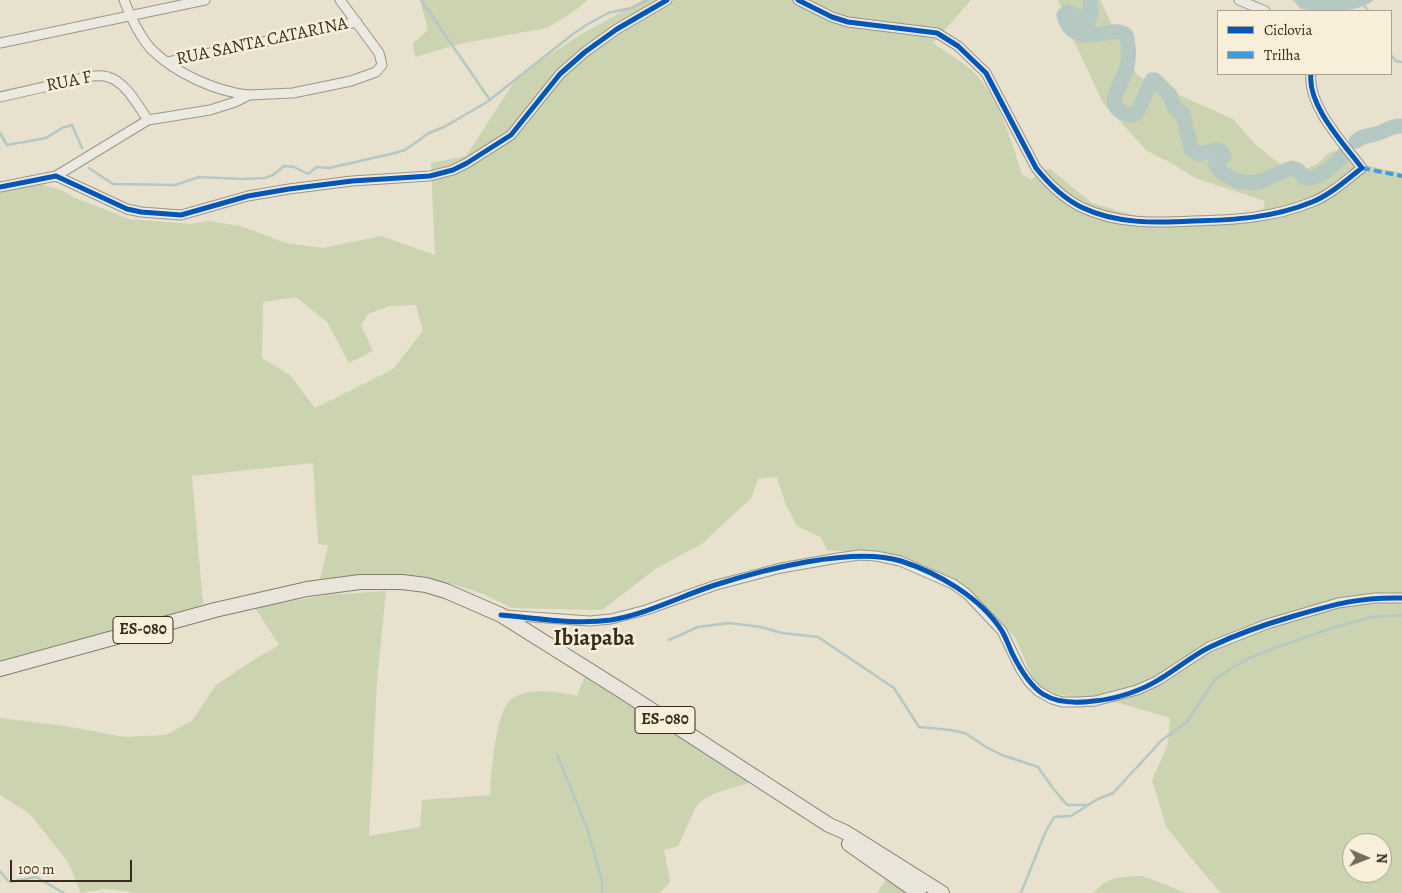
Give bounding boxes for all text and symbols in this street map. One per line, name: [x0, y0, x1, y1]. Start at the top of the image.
legend: [1217, 10, 1392, 75]
street label: RUA SANTA CATARINA: [174, 13, 350, 71]
text: Ciclovia: [1264, 20, 1312, 40]
text: Trilha: [1264, 45, 1300, 65]
street label: RUA F: [44, 67, 94, 97]
road number: ES-080: [113, 616, 173, 644]
district label: Ibiapaba: [553, 627, 635, 653]
road number: ES-080: [635, 706, 695, 734]
north arrow: [1342, 833, 1392, 883]
scale bar: [12, 850, 135, 882]
text: N: [1372, 853, 1391, 864]
text: 100 m: [18, 859, 55, 879]

